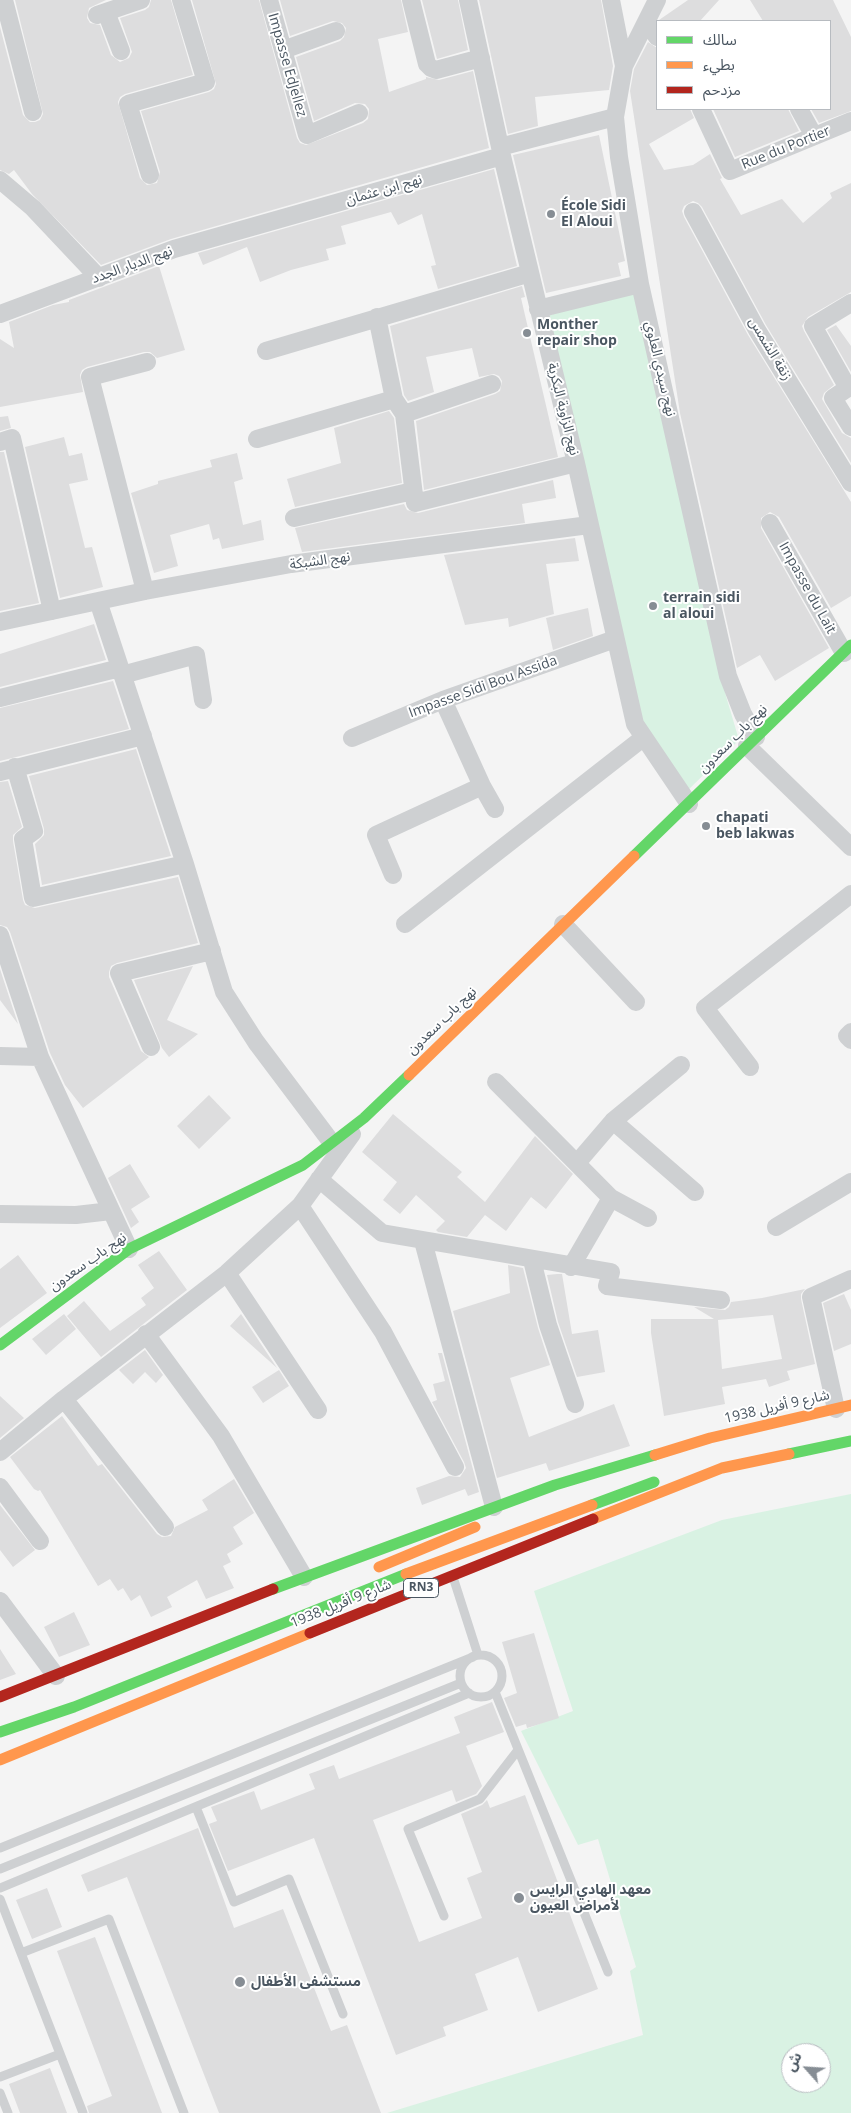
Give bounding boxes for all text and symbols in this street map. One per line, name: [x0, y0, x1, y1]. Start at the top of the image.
street label: Impasse EdJellez: [264, 11, 310, 119]
legend: [656, 20, 831, 110]
text: سالك: [703, 29, 737, 49]
text: بطيء: [703, 54, 735, 74]
text: مزدحم: [703, 79, 741, 99]
street label: Rue du Portier: [739, 123, 833, 173]
street label: نهج ابن عثمان: [344, 171, 424, 209]
place label: École Sidi El Aloui: [561, 198, 626, 230]
marker: École Sidi El Aloui: [545, 208, 557, 220]
street label: نهج الديار الجدد: [89, 243, 175, 287]
street label: زنقة الشمس: [745, 314, 795, 384]
place label: Monther repair shop: [537, 317, 617, 350]
street label: نهج سيدي العلوي: [641, 320, 679, 418]
marker: Monther repair shop: [521, 327, 533, 339]
street label: نهج الزاوية البكرية: [543, 361, 583, 457]
street label: Impasse du Lait: [775, 539, 839, 637]
street label: نهج الشبكة: [289, 548, 351, 574]
place label: terrain sidi al aloui: [663, 590, 740, 622]
marker: terrain sidi al aloui: [647, 600, 659, 612]
street label: Impasse Sidi Bou Assida: [406, 652, 560, 722]
street label: نهج باب سعدون: [695, 701, 771, 777]
place label: chapati beb lakwas: [716, 810, 794, 842]
marker: chapati beb lakwas: [700, 820, 712, 832]
street label: نهج باب سعدون: [404, 984, 480, 1058]
street label: نهج باب سعدون: [46, 1229, 130, 1295]
street label: شارع 9 أفريل 1938: [723, 1387, 831, 1427]
street label: شارع 9 أفريل 1938: [288, 1576, 394, 1632]
road number: RN3: [404, 1579, 438, 1598]
place label: معهد الهادي الرايس لأمراض العيون: [530, 1882, 651, 1914]
marker: معهد الهادي الرايس لأمراض العيون: [512, 1891, 526, 1905]
place label: مستشفى الأطفال: [251, 1974, 361, 1990]
marker: مستشفى الأطفال: [233, 1975, 247, 1989]
north arrow: [781, 2043, 831, 2093]
text: ش: [780, 2049, 806, 2074]

